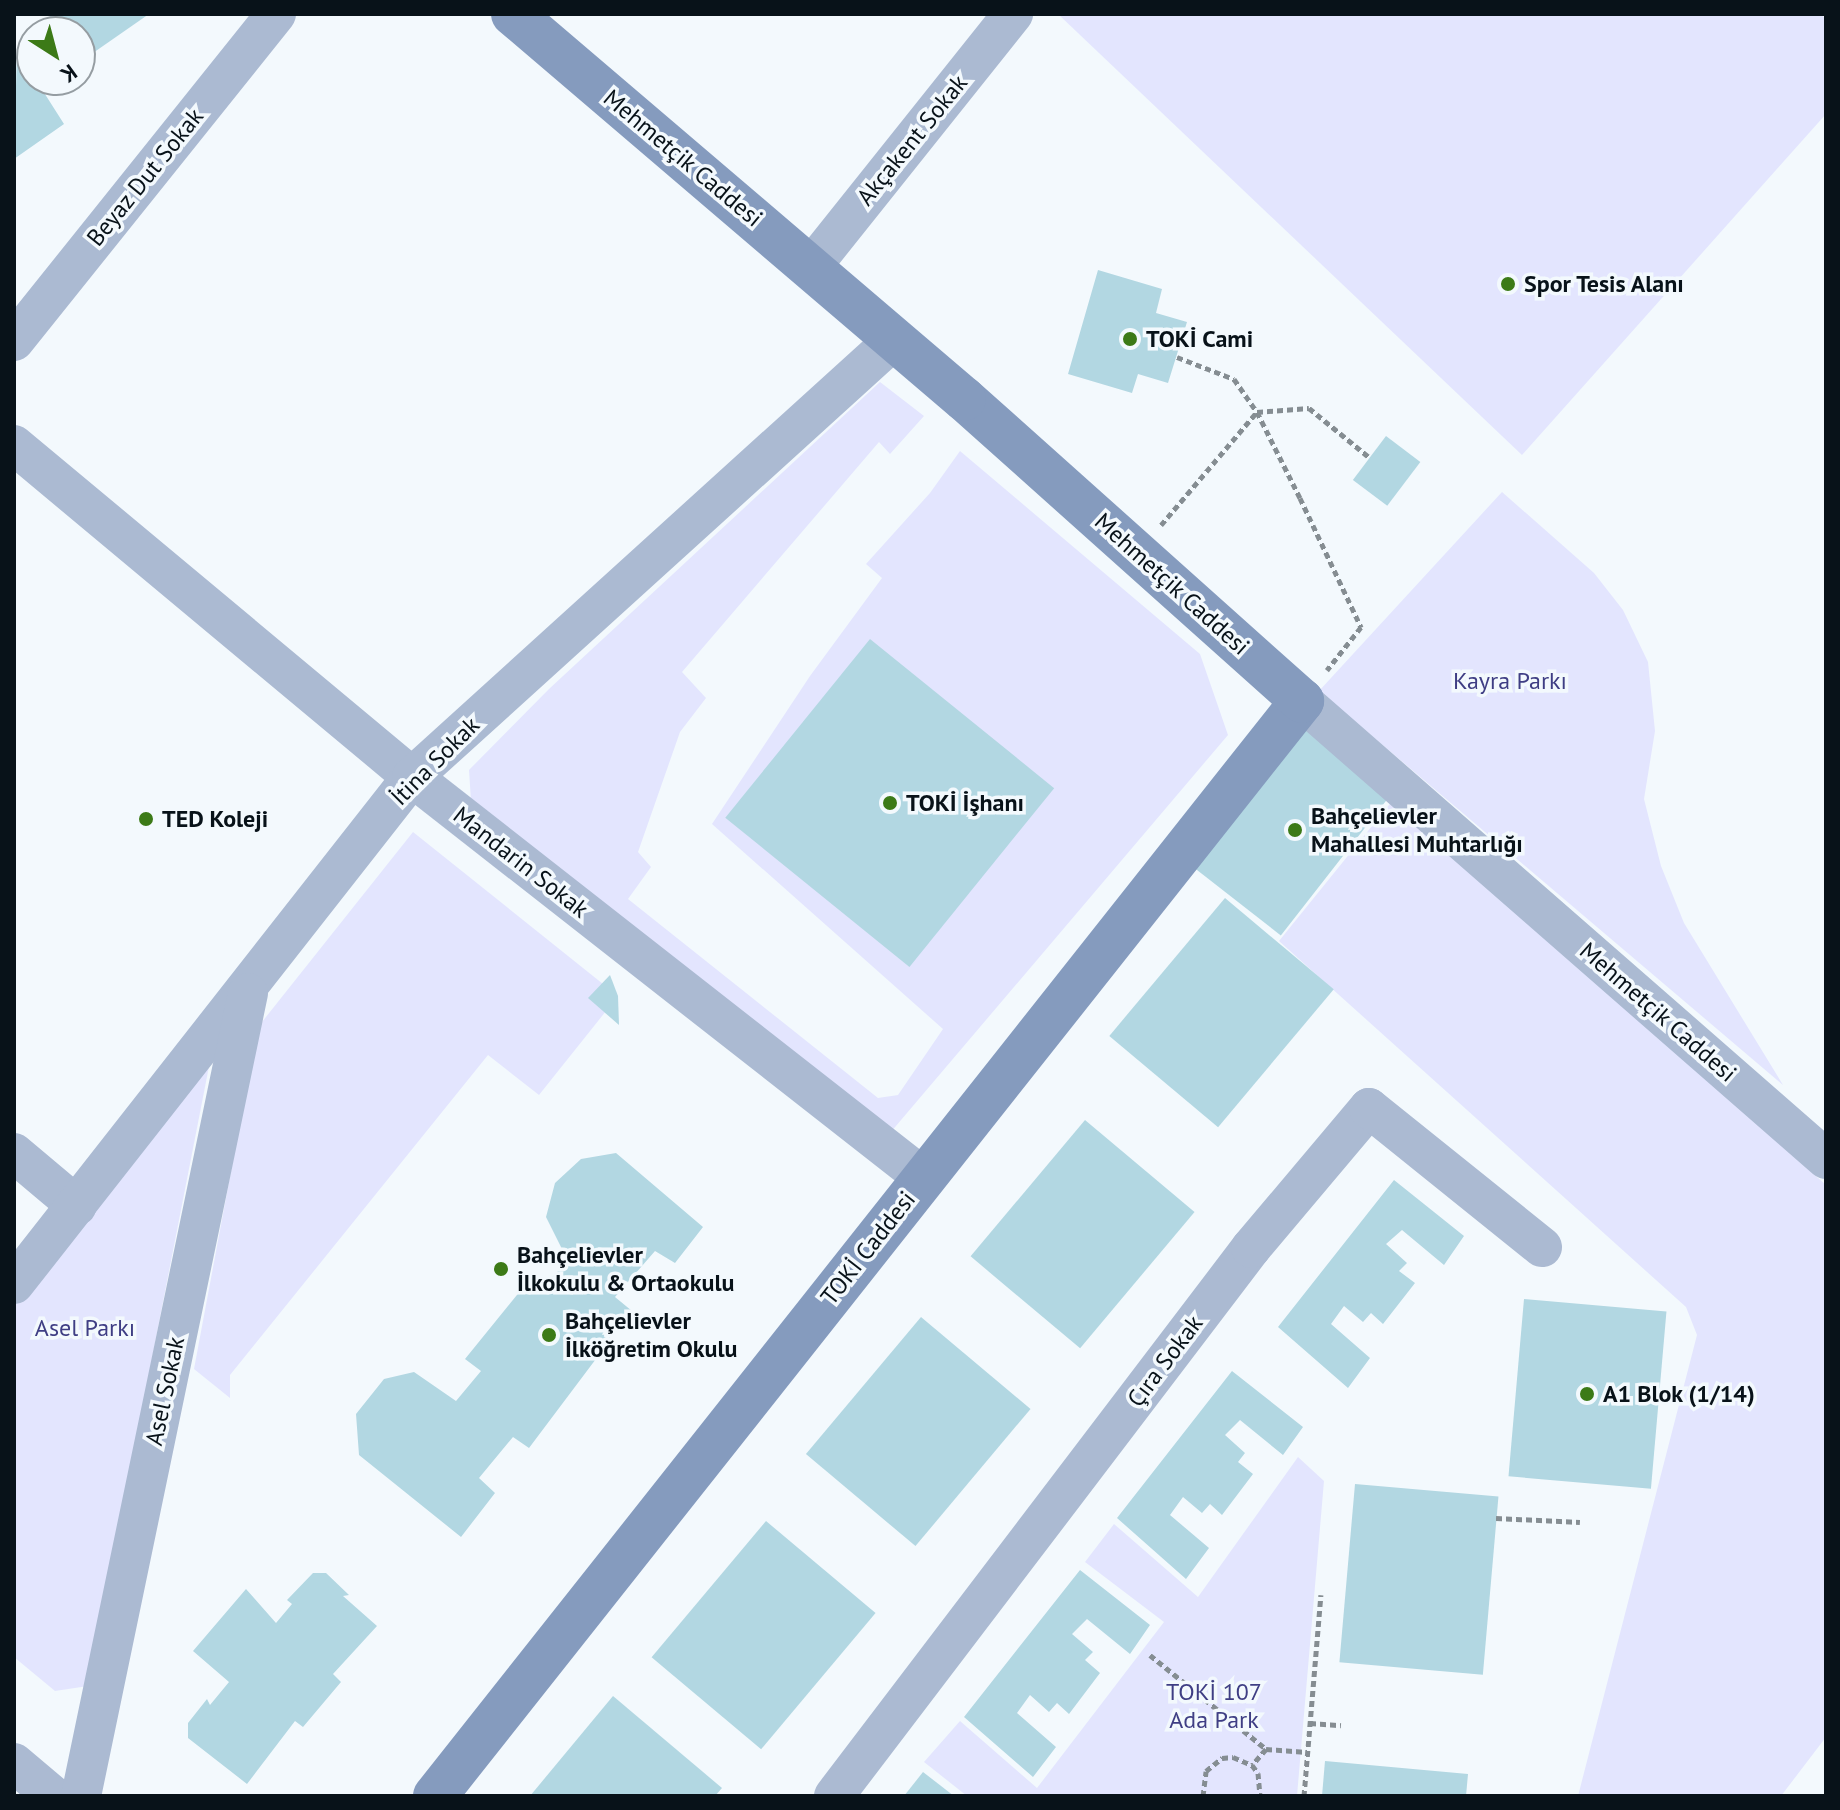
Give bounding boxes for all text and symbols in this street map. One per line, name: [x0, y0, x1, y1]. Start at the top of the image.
north arrow: [16, 16, 96, 96]
text: K: [55, 58, 83, 89]
street label: Akçakent Sokak: [851, 69, 973, 211]
street label: Mehmetçik Caddesi: [598, 83, 768, 233]
street label: Beyaz Dut Sokak: [80, 102, 210, 252]
place label: Spor Tesis Alanı: [1524, 270, 1686, 298]
marker: Spor Tesis Alanı: [1499, 275, 1517, 293]
place label: TOKİ Cami: [1146, 325, 1253, 353]
marker: TOKİ Cami: [1121, 330, 1139, 348]
street label: Mehmetçik Caddesi: [1089, 507, 1255, 661]
park label: Kayra Parkı: [1453, 667, 1567, 695]
street label: İtina Sokak: [385, 711, 485, 811]
place label: TOKİ İşhanı: [906, 789, 1024, 817]
marker: TOKİ İşhanı: [881, 794, 899, 812]
street label: Mandarin Sokak: [448, 800, 594, 924]
place label: Bahçelievler Mahallesi Muhtarlığı: [1311, 802, 1523, 858]
place label: TED Koleji: [162, 805, 269, 833]
marker: TED Koleji: [137, 810, 155, 828]
marker: Bahçelievler Mahallesi Muhtarlığı: [1286, 821, 1304, 839]
street label: Mehmetçik Caddesi: [1574, 936, 1742, 1088]
street label: TOKİ Caddesi: [815, 1185, 921, 1311]
place label: Bahçelievler İlkokulu & Ortaokulu: [517, 1241, 735, 1297]
marker: Bahçelievler İlkokulu & Ortaokulu: [492, 1260, 510, 1278]
place label: Bahçelievler İlköğretim Okulu: [565, 1307, 738, 1363]
street label: Çıra Sokak: [1121, 1310, 1209, 1412]
park label: Asel Parkı: [35, 1314, 135, 1342]
marker: Bahçelievler İlköğretim Okulu: [540, 1326, 558, 1344]
street label: Asel Sokak: [139, 1334, 191, 1448]
place label: A1 Blok (1/14): [1603, 1380, 1755, 1408]
marker: A1 Blok (1/14): [1578, 1385, 1596, 1403]
park label: TOKİ 107 Ada Park: [1166, 1678, 1262, 1734]

